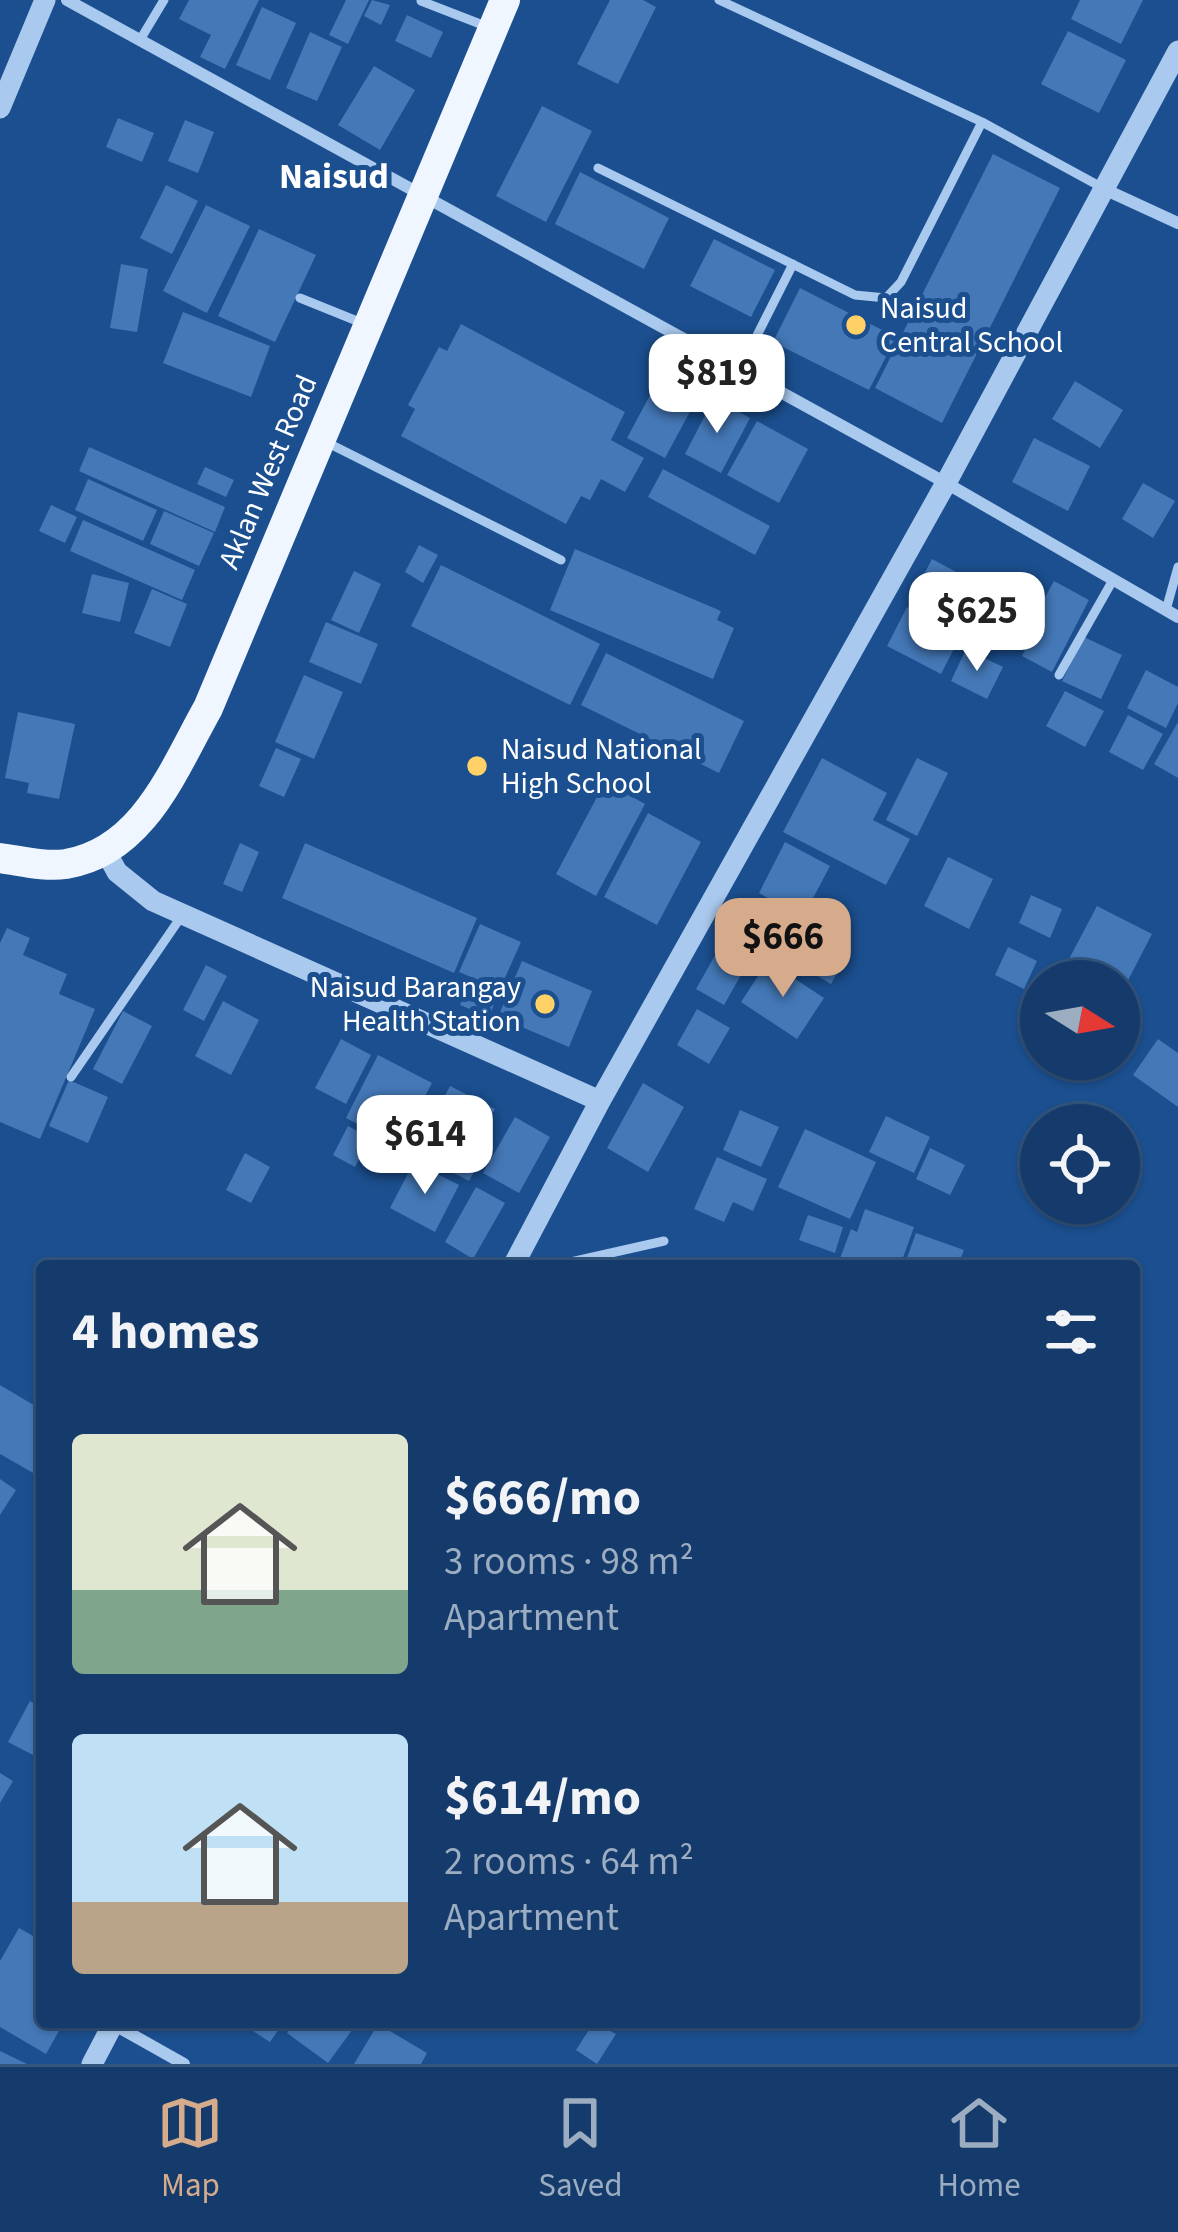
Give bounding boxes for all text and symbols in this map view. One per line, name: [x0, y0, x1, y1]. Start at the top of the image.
district label: Naisud: [279, 151, 389, 202]
place label: Naisud Central School: [880, 287, 1063, 364]
marker: Naisud Central School: [843, 312, 869, 338]
pin: $819: [646, 334, 788, 436]
text: $819: [676, 345, 758, 401]
street label: Aklan West Road: [208, 368, 328, 576]
pin: $625: [906, 572, 1048, 674]
text: $625: [936, 583, 1018, 639]
place label: Naisud National High School: [501, 728, 702, 805]
marker: Naisud National High School: [464, 753, 490, 779]
pin: $666: [712, 898, 854, 1000]
text: $666: [742, 909, 824, 965]
north arrow: [1020, 960, 1140, 1080]
map controls: [1020, 960, 1140, 1224]
place label: Naisud Barangay Health Station: [310, 966, 521, 1043]
marker: Naisud Barangay Health Station: [532, 991, 558, 1017]
pin: $614: [354, 1095, 496, 1197]
button: locate: [1020, 1104, 1140, 1224]
text: $614: [384, 1106, 466, 1162]
text: 4 homes: [72, 1296, 259, 1368]
icon: filters: [1038, 1299, 1104, 1365]
text: $666/mo: [444, 1462, 641, 1534]
icon: home: [168, 1482, 312, 1626]
text: 3 rooms · 98 m²: [444, 1534, 694, 1590]
text: Apartment: [444, 1590, 619, 1646]
text: $614/mo: [444, 1762, 641, 1834]
icon: home: [168, 1782, 312, 1926]
text: 2 rooms · 64 m²: [444, 1834, 694, 1890]
text: Apartment: [444, 1890, 619, 1946]
tab: Map: [157, 2090, 223, 2209]
tab: Saved: [538, 2090, 623, 2209]
tab: Home: [937, 2090, 1021, 2209]

